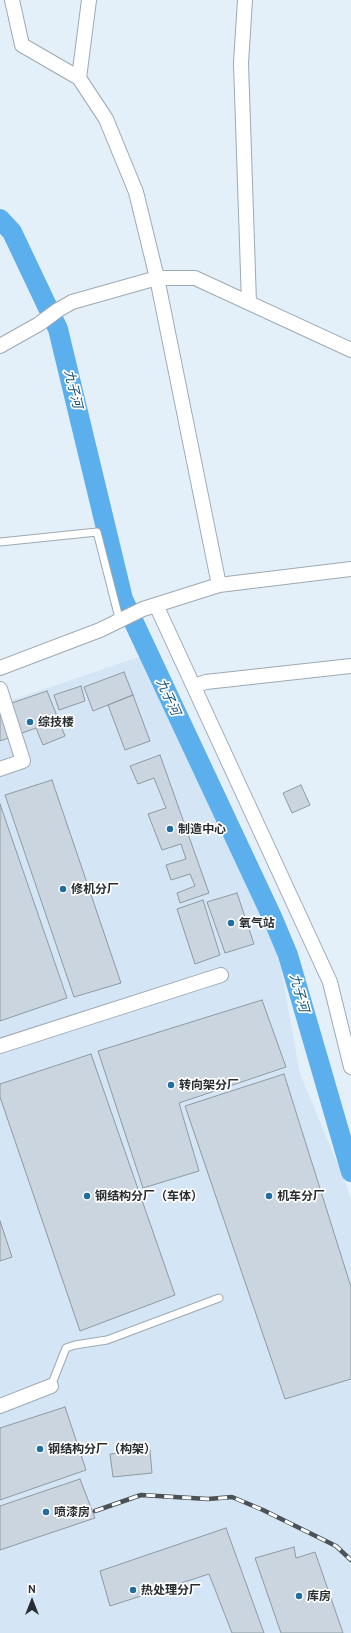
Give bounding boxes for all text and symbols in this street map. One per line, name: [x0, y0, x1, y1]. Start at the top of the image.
water label: 九子河: [61, 368, 85, 410]
water label: 九子河: [153, 676, 183, 718]
place label: 综技楼: [38, 715, 74, 729]
marker: 综技楼: [25, 717, 35, 727]
place label: 制造中心: [178, 822, 226, 836]
marker: 制造中心: [165, 824, 175, 834]
place label: 修机分厂: [71, 882, 119, 896]
marker: 修机分厂: [58, 884, 68, 894]
place label: 氧气站: [239, 916, 275, 930]
marker: 氧气站: [226, 918, 236, 928]
water label: 九子河: [286, 972, 312, 1014]
place label: 转向架分厂: [179, 1078, 239, 1092]
marker: 转向架分厂: [166, 1080, 176, 1090]
place label: 钢结构分厂（车体）: [95, 1189, 203, 1203]
place label: 机车分厂: [277, 1189, 325, 1203]
marker: 钢结构分厂（车体）: [82, 1191, 92, 1201]
marker: 机车分厂: [264, 1191, 274, 1201]
place label: 钢结构分厂（构架）: [48, 1442, 156, 1456]
marker: 钢结构分厂（构架）: [35, 1444, 45, 1454]
place label: 喷漆房: [54, 1505, 90, 1519]
marker: 喷漆房: [41, 1507, 51, 1517]
north arrow: [12, 1581, 52, 1621]
text: N: [28, 1582, 36, 1596]
place label: 热处理分厂: [141, 1583, 201, 1597]
marker: 热处理分厂: [128, 1585, 138, 1595]
place label: 库房: [307, 1589, 331, 1603]
marker: 库房: [294, 1591, 304, 1601]

